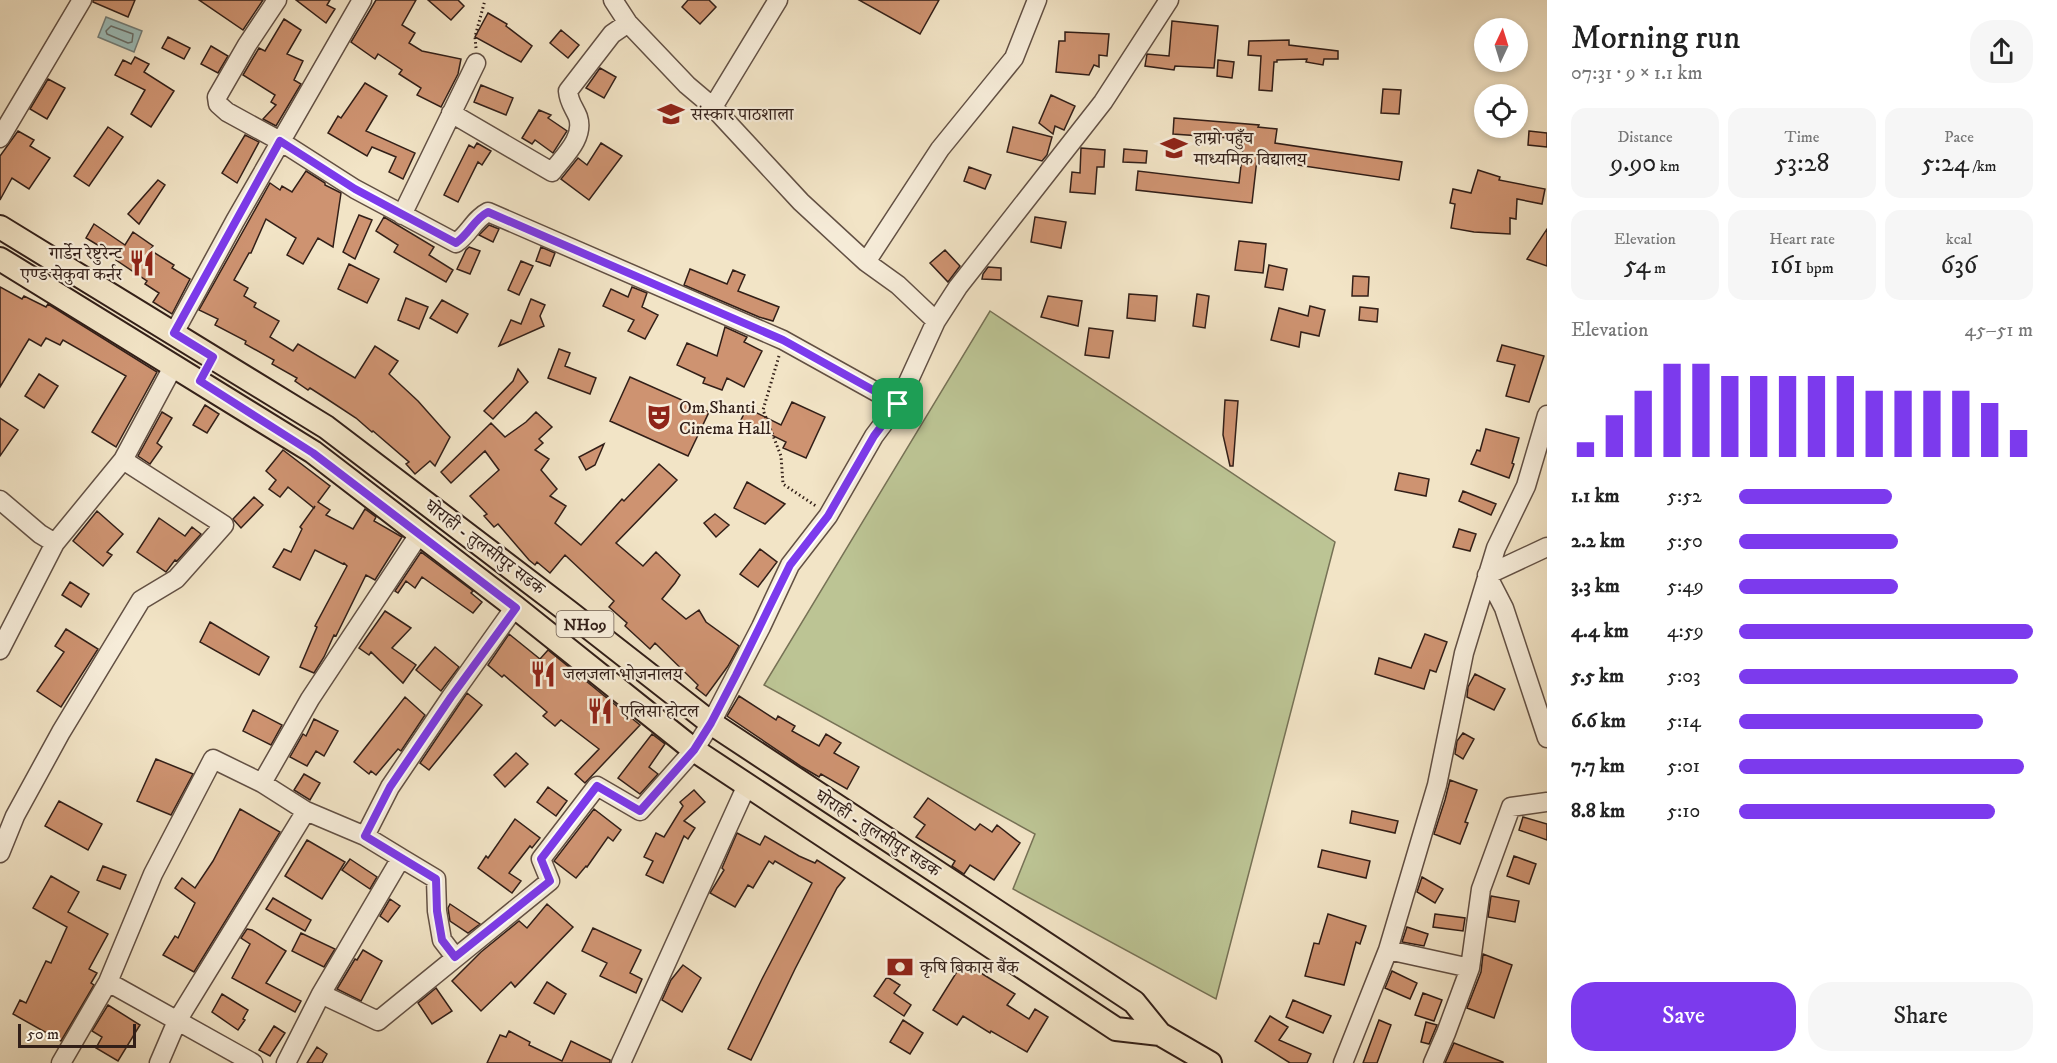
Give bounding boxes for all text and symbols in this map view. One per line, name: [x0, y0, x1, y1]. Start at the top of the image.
north arrow: [1474, 18, 1528, 72]
map controls: [1474, 18, 1528, 138]
text: Morning run: [1571, 18, 1740, 59]
button: share: [1970, 20, 2033, 83]
text: 07:31 · 9 × 1.1 km: [1571, 61, 1702, 86]
button: locate: [1474, 84, 1528, 138]
school or university icon: संस्कार पाठशाला: [656, 99, 686, 129]
place label: संस्कार पाठशाला: [690, 104, 795, 126]
text: Distance: [1617, 127, 1673, 147]
text: Time: [1785, 127, 1819, 147]
text: Pace: [1944, 127, 1974, 147]
place label: हाम्रो पहुँच माध्यमिक विद्यालय: [1193, 128, 1308, 171]
school or university icon: हाम्रो पहुँच माध्यमिक विद्यालय: [1159, 133, 1189, 163]
text: 9.90: [1610, 147, 1656, 180]
text: 53:28: [1774, 147, 1830, 180]
text: 5:24: [1921, 147, 1969, 180]
text: km: [1656, 156, 1680, 176]
text: /km: [1969, 156, 1997, 176]
text: Elevation: [1614, 229, 1676, 249]
text: Heart rate: [1769, 229, 1835, 249]
text: kcal: [1946, 229, 1972, 249]
place label: गार्डेन रेष्टुरेन्ट एण्ड सेकुवा कर्नर: [20, 243, 124, 286]
restaurant icon: गार्डेन रेष्टुरेन्ट एण्ड सेकुवा कर्नर: [127, 248, 157, 278]
text: 54: [1624, 249, 1651, 282]
text: 161: [1770, 249, 1803, 282]
text: 636: [1941, 249, 1977, 282]
text: m: [1651, 258, 1666, 278]
text: bpm: [1803, 258, 1834, 278]
text: Elevation: [1571, 318, 1648, 343]
text: 45–51 m: [1965, 318, 2033, 343]
pin: [872, 378, 923, 429]
icon: arrive: [881, 387, 914, 420]
place label: Om Shanti Cinema Hall: [679, 397, 772, 440]
theatre icon: Om Shanti Cinema Hall: [644, 402, 674, 432]
text: 1.1 km: [1571, 484, 1620, 509]
text: 5:52: [1667, 484, 1702, 509]
street label: घोराही - तुलसीपुर सडक: [419, 495, 550, 601]
text: 2.2 km: [1571, 529, 1625, 554]
text: 5:50: [1667, 529, 1703, 554]
text: 3.3 km: [1571, 574, 1620, 599]
text: 5:49: [1667, 574, 1704, 599]
road number: NH09: [556, 611, 614, 637]
text: 4.4 km: [1571, 619, 1629, 644]
text: 4:59: [1667, 619, 1704, 644]
restaurant icon: जलजला भोजनालय: [528, 659, 558, 689]
place label: जलजला भोजनालय: [562, 664, 684, 686]
text: 5.5 km: [1571, 664, 1624, 689]
text: 5:03: [1667, 664, 1700, 689]
restaurant icon: एलिसा होटल: [585, 696, 615, 726]
place label: एलिसा होटल: [619, 701, 700, 723]
text: 6.6 km: [1571, 709, 1626, 734]
text: 5:14: [1667, 709, 1701, 734]
text: 7.7 km: [1571, 754, 1625, 779]
text: 5:01: [1667, 754, 1700, 779]
street label: घोराही - तुलसीपुर सडक: [810, 785, 945, 883]
text: 8.8 km: [1571, 799, 1625, 824]
text: 5:10: [1667, 799, 1700, 824]
bank icon: कृषि बिकास बैंक: [885, 952, 915, 982]
place label: कृषि बिकास बैंक: [919, 956, 1020, 979]
button: Save: [1571, 982, 1796, 1051]
button: Share: [1808, 982, 2033, 1051]
scale bar: [18, 1021, 136, 1048]
text: 50 m: [27, 1024, 59, 1044]

